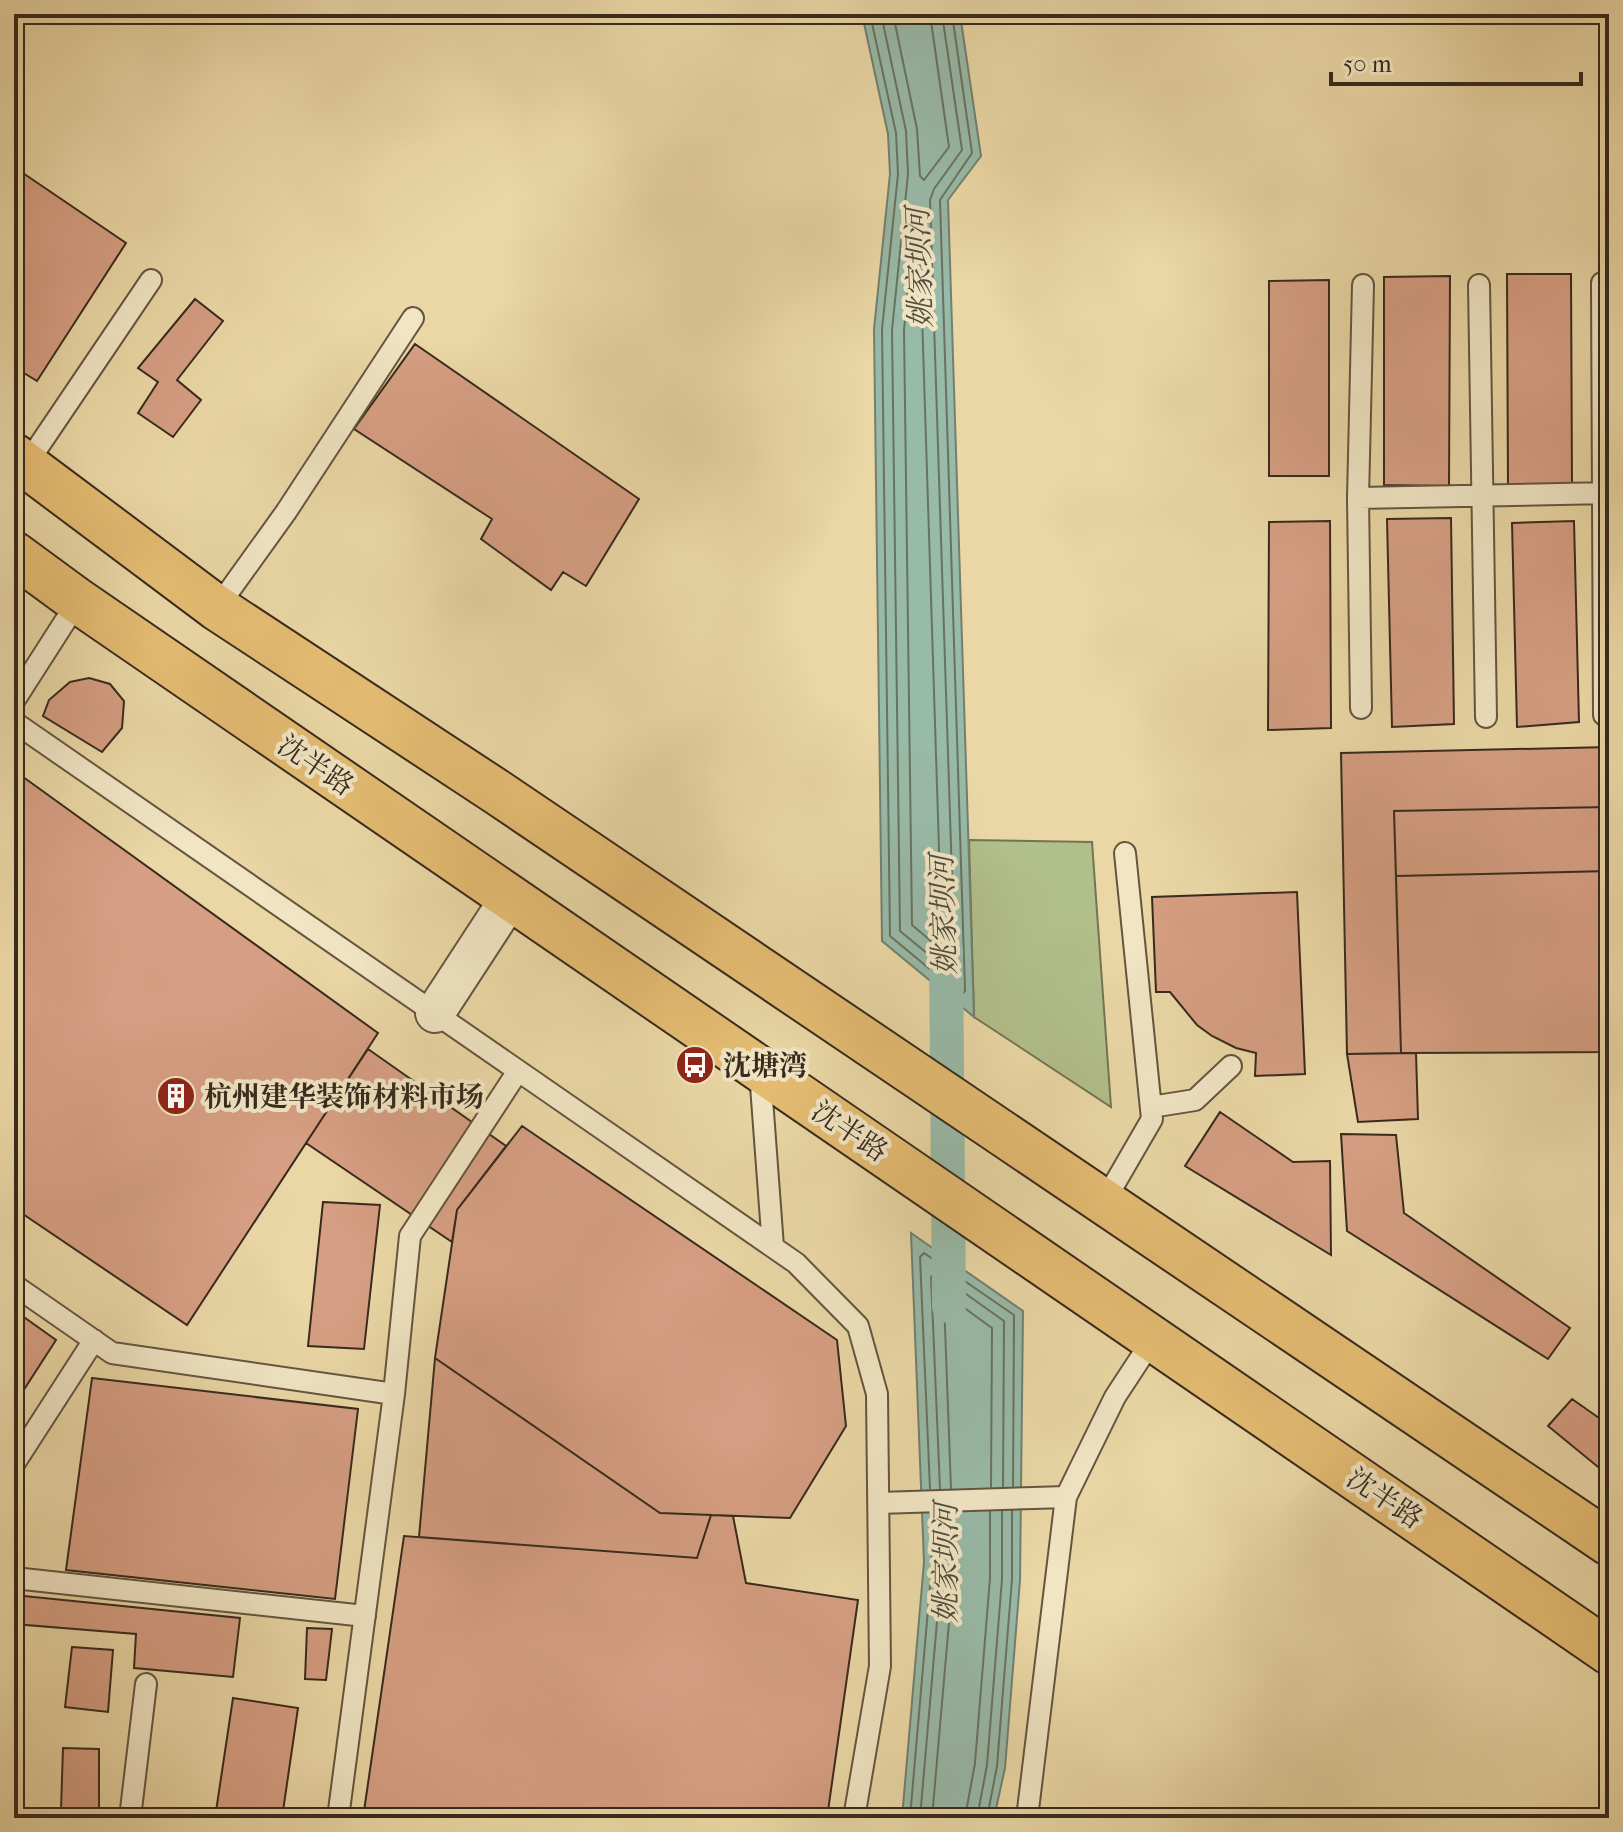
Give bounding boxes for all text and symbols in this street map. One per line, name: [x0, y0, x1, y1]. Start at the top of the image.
scale bar: [1331, 36, 1581, 86]
text: 50 m: [1343, 50, 1392, 78]
water label: 姚家坝河: [900, 202, 940, 329]
street label: 沈半路: [272, 728, 360, 802]
water label: 姚家坝河: [924, 849, 964, 976]
bus stop icon: 沈塘湾: [674, 1044, 716, 1086]
place label: 沈塘湾: [723, 1049, 807, 1082]
building icon: 杭州建华装饰材料市场: [155, 1075, 197, 1117]
place label: 杭州建华装饰材料市场: [204, 1080, 484, 1113]
street label: 沈半路: [806, 1094, 894, 1168]
street label: 沈半路: [1341, 1461, 1429, 1535]
water label: 姚家坝河: [929, 1498, 964, 1623]

